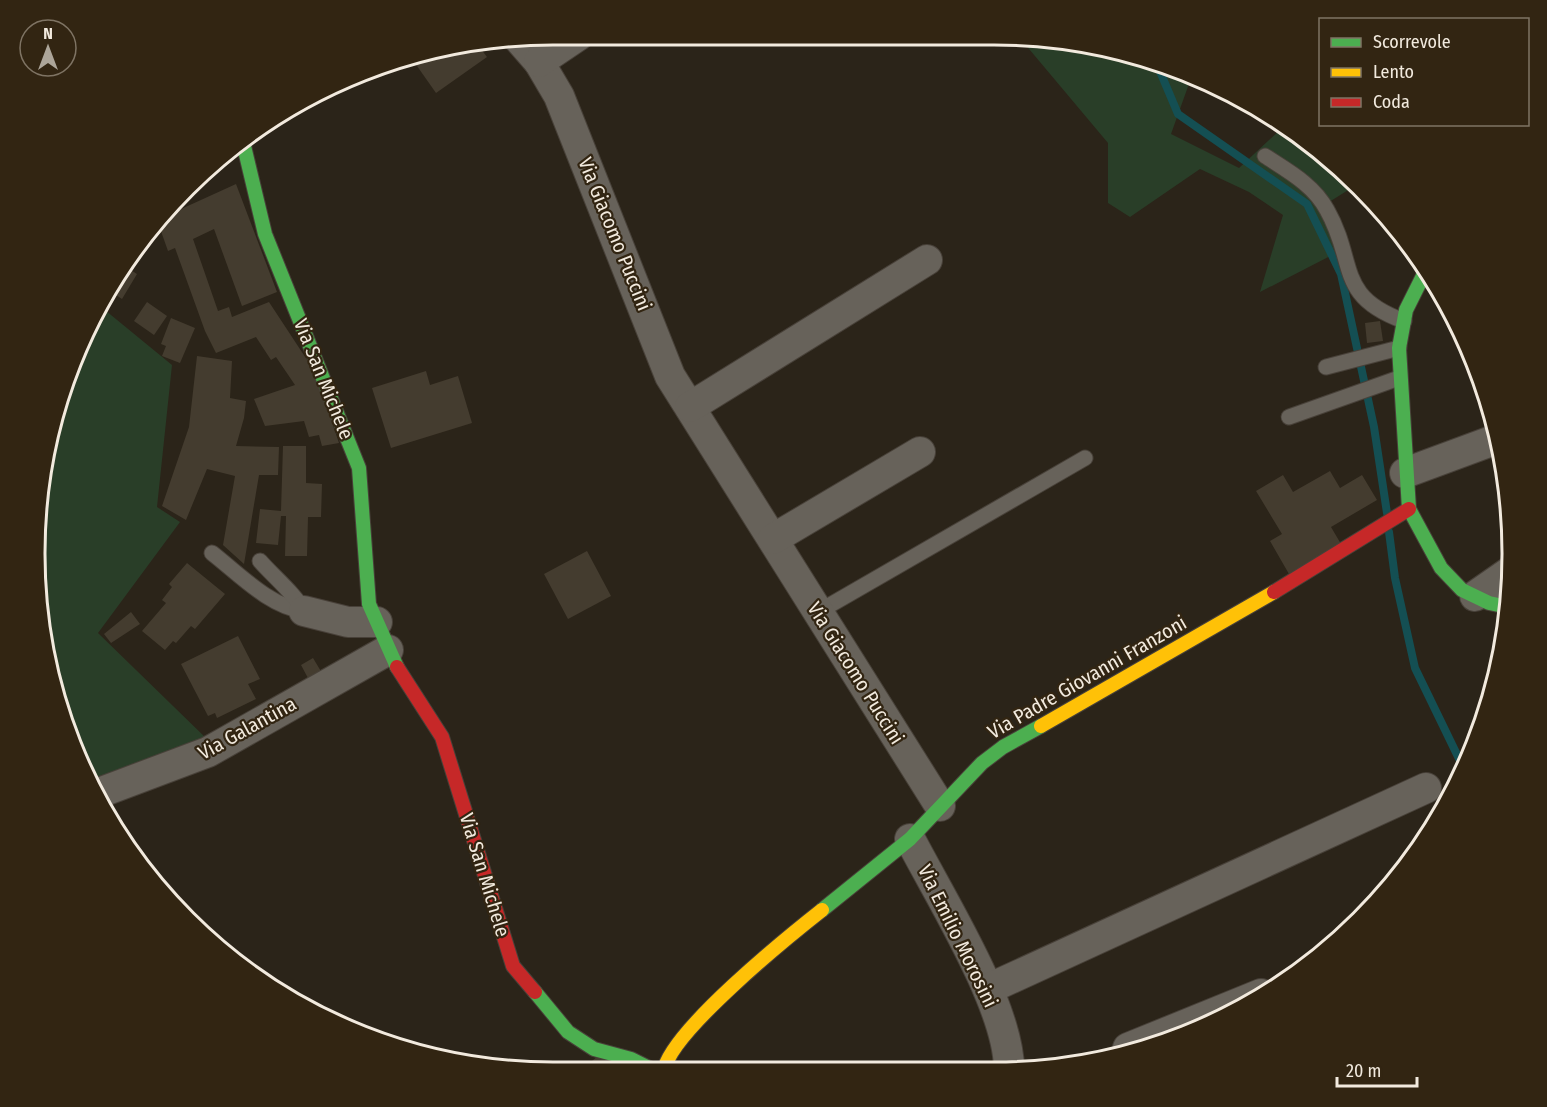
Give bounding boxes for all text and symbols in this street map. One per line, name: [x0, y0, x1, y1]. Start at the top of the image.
north arrow: [18, 18, 78, 78]
legend: [1319, 18, 1529, 126]
text: N: [43, 24, 53, 43]
text: Scorrevole: [1373, 31, 1451, 53]
text: Lento: [1373, 61, 1414, 83]
text: Coda: [1373, 91, 1410, 113]
street label: Via Giacomo Puccini: [573, 154, 657, 314]
street label: Via San Michele: [289, 315, 359, 443]
street label: Via Giacomo Puccini: [803, 597, 909, 749]
street label: Via Padre Giovanni Franzoni: [983, 610, 1191, 744]
street label: Via Galantina: [194, 691, 300, 765]
street label: Via San Michele: [455, 810, 515, 940]
street label: Via Emilio Morosini: [913, 861, 1003, 1011]
scale bar: [1337, 1050, 1416, 1088]
text: 20 m: [1346, 1060, 1381, 1082]

